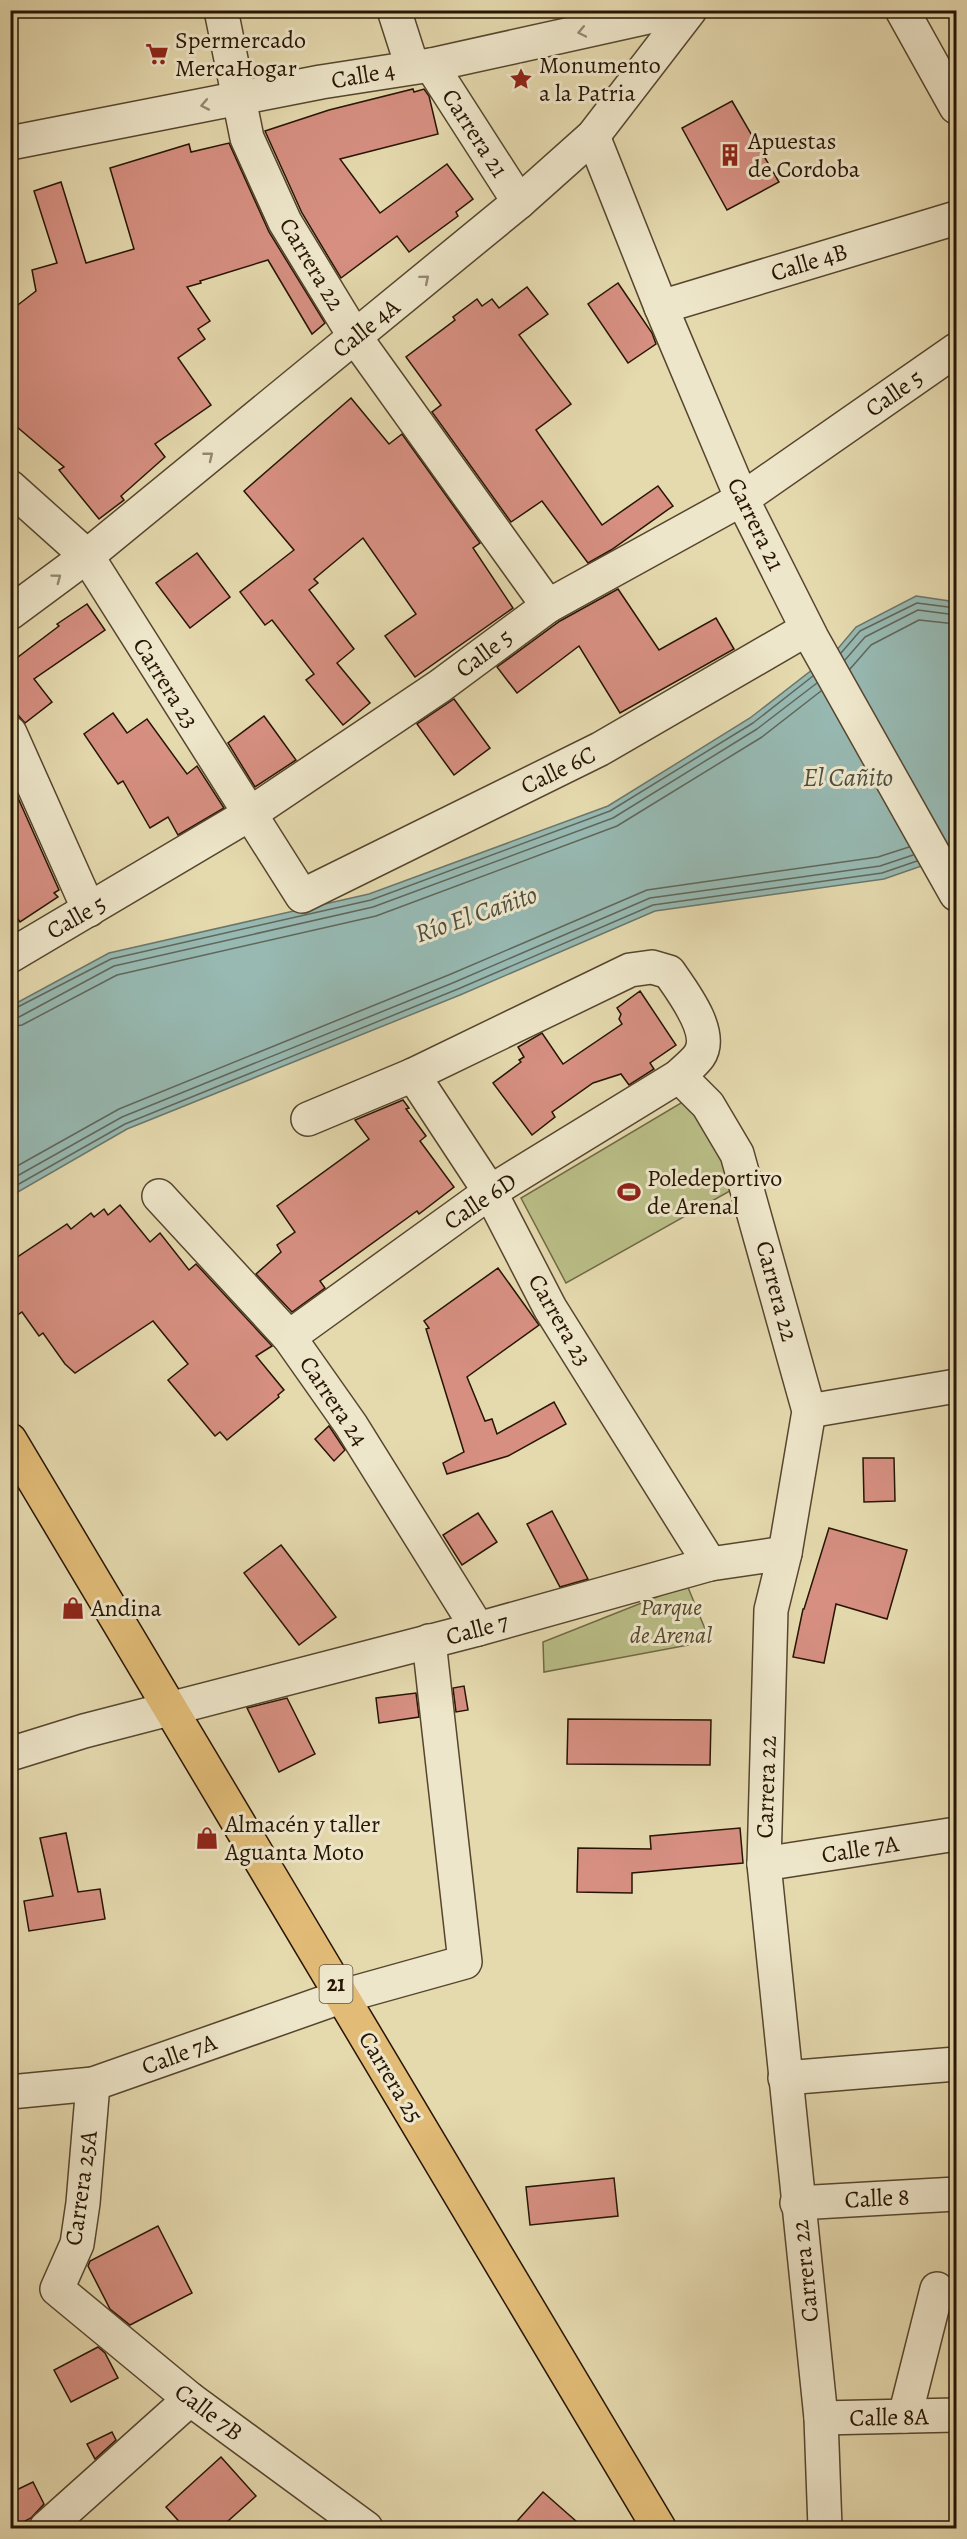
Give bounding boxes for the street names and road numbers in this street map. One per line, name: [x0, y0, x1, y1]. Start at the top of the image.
street label: Calle 4: [329, 54, 398, 96]
street label: Carrera 21: [434, 83, 516, 183]
street label: Carrera 22: [272, 212, 352, 316]
street label: Calle 4B: [767, 235, 851, 289]
street label: Calle 4A: [326, 290, 407, 365]
street label: Calle 5: [859, 362, 929, 424]
street label: Carrera 21: [720, 472, 792, 576]
street label: Calle 5: [449, 621, 519, 685]
street label: Carrera 23: [126, 632, 206, 734]
street label: Calle 6C: [515, 738, 601, 802]
street label: Calle 5: [40, 887, 112, 947]
street label: Calle 6D: [437, 1165, 523, 1237]
street label: Carrera 22: [748, 1237, 806, 1345]
street label: Carrera 23: [521, 1268, 599, 1372]
street label: Carrera 24: [292, 1350, 376, 1452]
street label: Calle 7: [442, 1605, 513, 1653]
street label: Carrera 22: [748, 1735, 784, 1839]
street label: Calle 7A: [819, 1827, 902, 1871]
road number: 21: [320, 1965, 352, 2003]
street label: Calle 7A: [137, 2025, 222, 2082]
street label: Carrera 25: [351, 2025, 431, 2129]
street label: Carrera 25A: [57, 2128, 105, 2248]
street label: Calle 8: [844, 2180, 910, 2216]
street label: Carrera 22: [784, 2218, 826, 2324]
street label: Calle 7B: [168, 2376, 250, 2448]
street label: Calle 8A: [849, 2400, 930, 2434]

